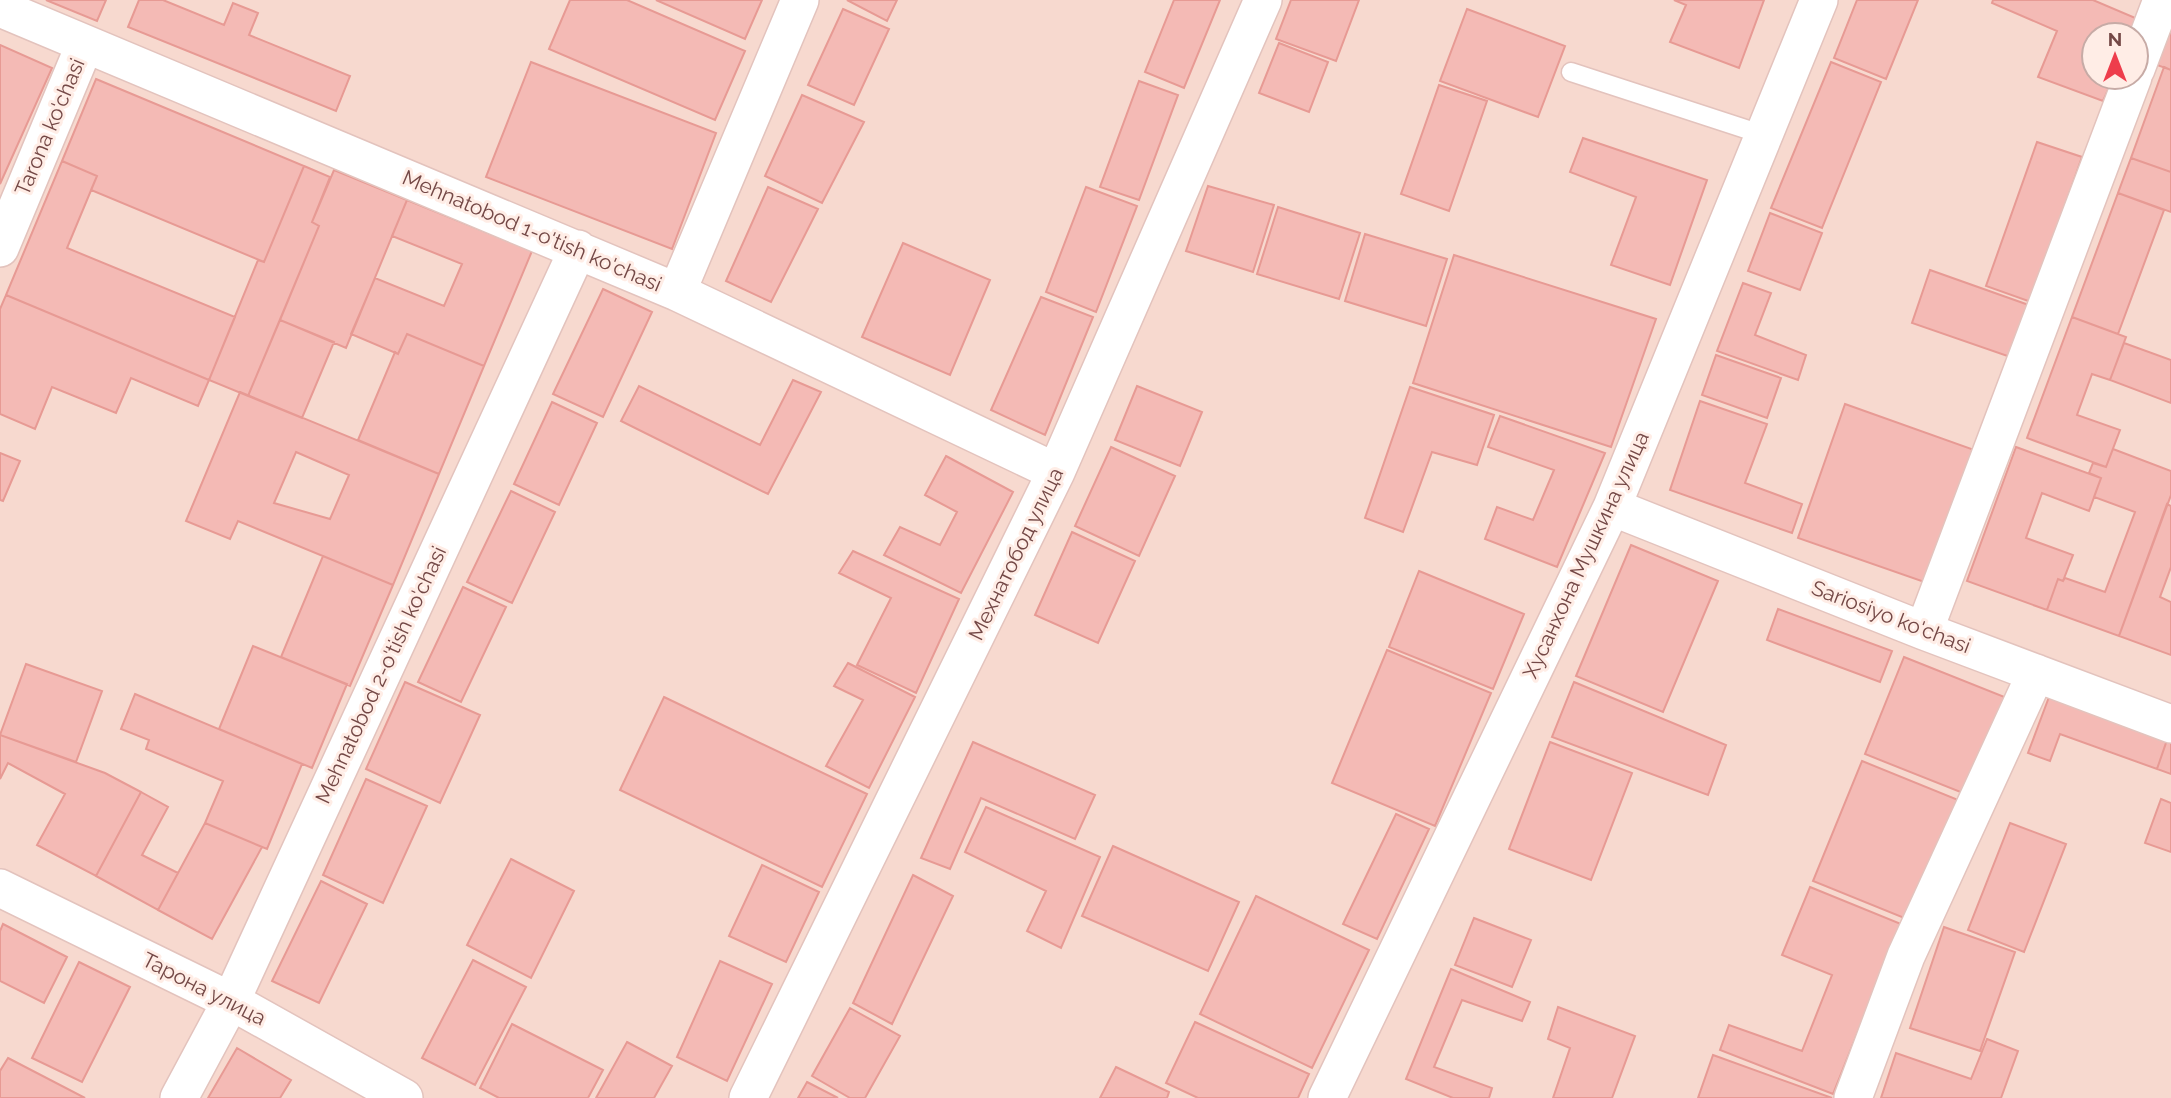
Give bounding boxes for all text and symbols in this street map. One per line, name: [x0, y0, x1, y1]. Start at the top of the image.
north arrow: [2080, 21, 2150, 91]
text: N: [2108, 28, 2122, 50]
street label: Tarona ko'chasi: [9, 54, 90, 199]
street label: Mehnatobod 1-o'tish ko'chasi: [399, 165, 665, 297]
street label: Хусанхона Мушкина улица: [1517, 427, 1654, 682]
street label: Мехнатобод улица: [963, 463, 1068, 644]
street label: Mehnatobod 2-o'tish ko'chasi: [310, 542, 451, 807]
street label: Sariosiyo ko'chasi: [1808, 575, 1974, 658]
street label: Тарона улица: [138, 947, 270, 1030]

